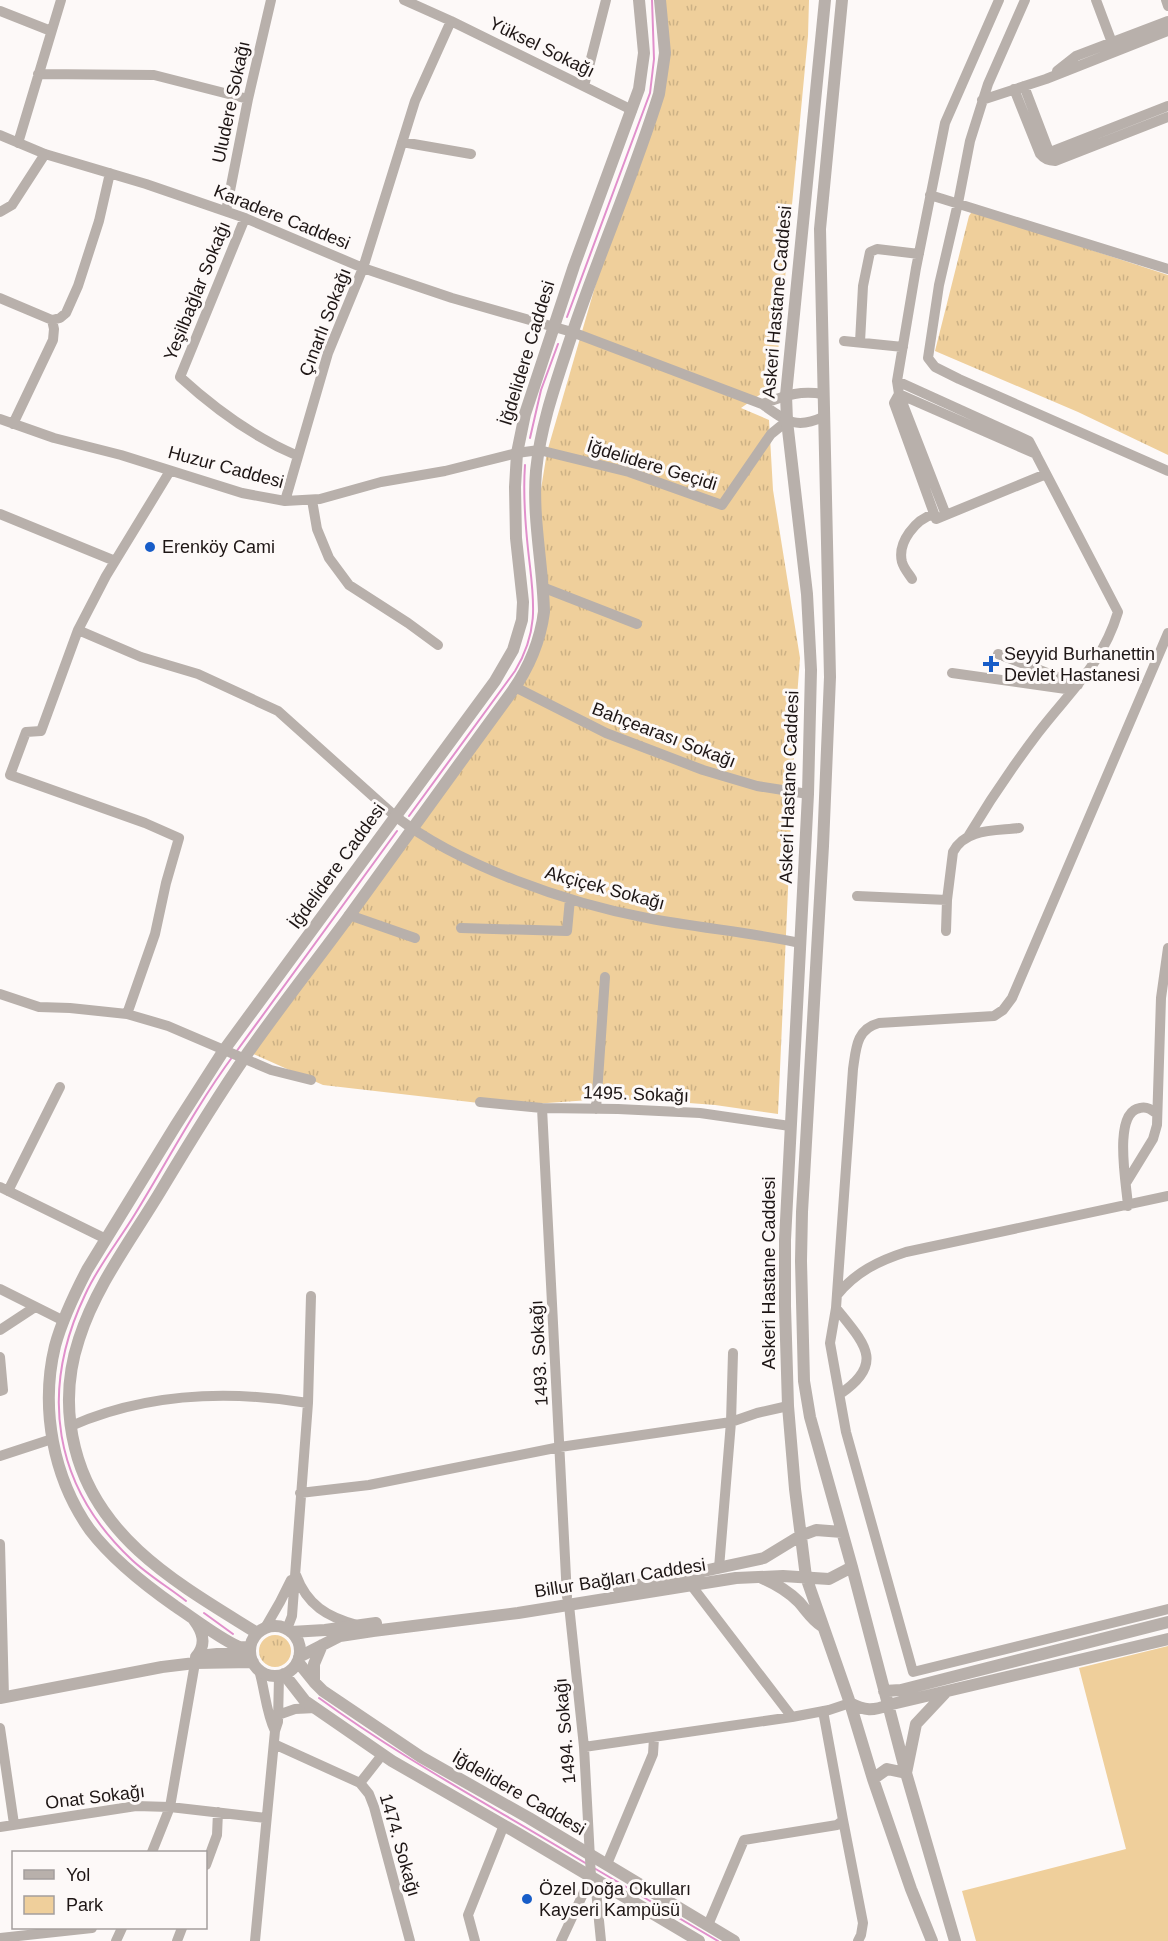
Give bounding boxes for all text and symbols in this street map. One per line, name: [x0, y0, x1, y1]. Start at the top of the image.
street label: Yüksel Sokağı: [486, 13, 598, 81]
street label: Uludere Sokağı: [208, 39, 254, 165]
street label: Karadere Caddesi: [211, 181, 353, 253]
street label: Askeri Hastane Caddesi: [759, 205, 795, 399]
street label: Yeşilbağlar Sokağı: [160, 218, 234, 364]
street label: Çınarlı Sokağı: [295, 265, 355, 379]
street label: İğdelidere Caddesi: [495, 278, 559, 428]
street label: İğdelidere Geçidi: [584, 436, 720, 494]
street label: Huzur Caddesi: [166, 442, 286, 492]
place label: Erenköy Cami: [162, 537, 275, 557]
marker: Erenköy Cami: [143, 540, 157, 554]
place label: Seyyid Burhanettin Devlet Hastanesi: [1004, 644, 1155, 685]
marker: Seyyid Burhanettin Devlet Hastanesi: [982, 655, 1000, 673]
street label: Askeri Hastane Caddesi: [776, 690, 802, 884]
street label: Bahçearası Sokağı: [589, 698, 739, 772]
street label: İğdelidere Caddesi: [285, 799, 389, 933]
street label: Akçiçek Sokağı: [543, 862, 667, 914]
street label: 1495. Sokağı: [583, 1082, 689, 1106]
street label: Askeri Hastane Caddesi: [759, 1176, 779, 1370]
street label: 1493. Sokağı: [526, 1300, 552, 1406]
street label: Billur Bağları Caddesi: [533, 1555, 707, 1601]
street label: 1494. Sokağı: [550, 1677, 580, 1785]
street label: İğdelidere Caddesi: [449, 1747, 589, 1839]
street label: Onat Sokağı: [44, 1781, 146, 1813]
street label: 1474. Sokağı: [376, 1791, 424, 1899]
legend: [12, 1851, 207, 1929]
text: Yol: [66, 1865, 90, 1885]
place label: Özel Doğa Okulları Kayseri Kampüsü: [539, 1879, 691, 1920]
marker: Özel Doğa Okulları Kayseri Kampüsü: [520, 1892, 534, 1906]
text: Park: [66, 1895, 104, 1915]

